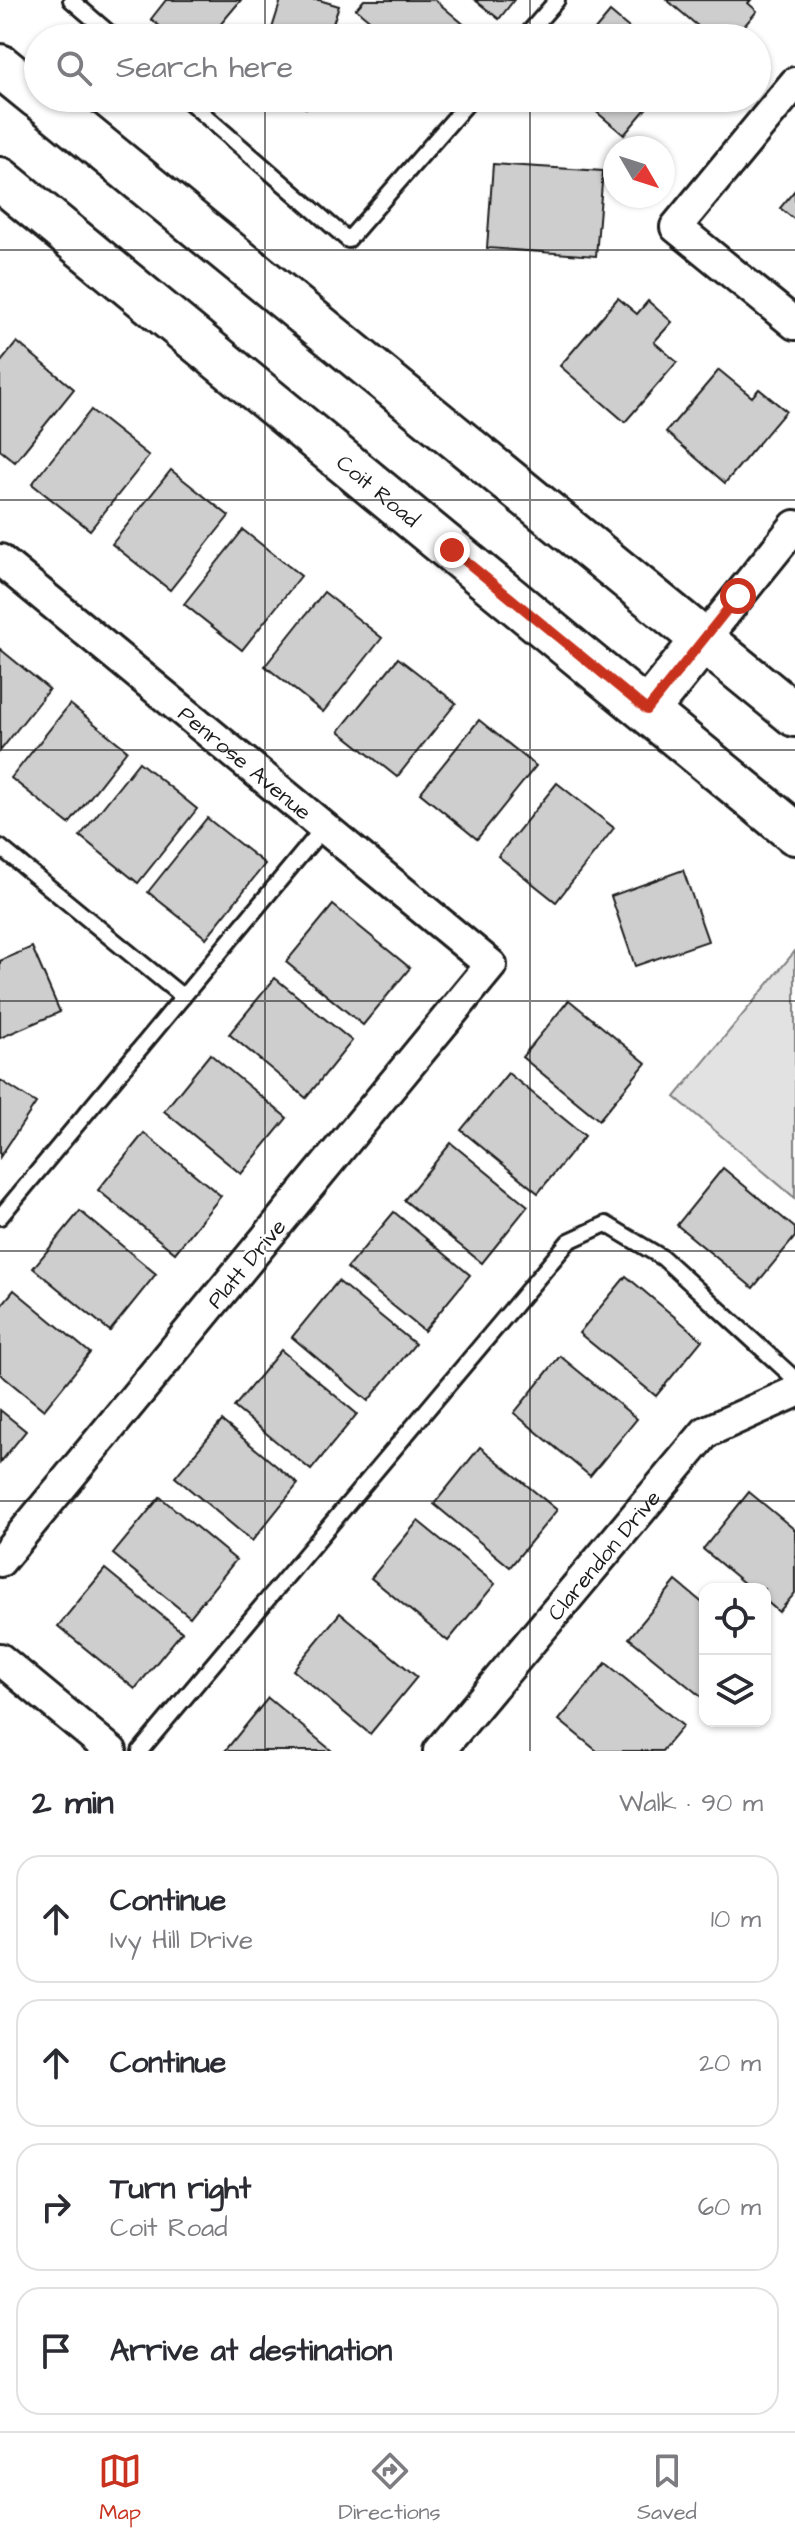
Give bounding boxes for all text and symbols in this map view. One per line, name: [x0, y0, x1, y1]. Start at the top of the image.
search box: [24, 24, 771, 112]
icon: search: [52, 46, 96, 90]
text: Search here: [116, 47, 293, 89]
north arrow: [603, 136, 675, 208]
street label: Coit Road: [329, 448, 426, 535]
route end: [434, 532, 470, 568]
route start: [720, 578, 756, 614]
street label: Penrose Avenue: [171, 699, 318, 828]
street label: Platt Drive: [200, 1212, 294, 1315]
street label: Clarendon Drive: [541, 1484, 668, 1628]
map controls: [699, 1583, 771, 1727]
button: locate: [699, 1583, 771, 1655]
button: layers: [699, 1655, 771, 1727]
text: 2 min: [32, 1779, 114, 1827]
text: Walk · 90 m: [619, 1785, 763, 1821]
text: Continue: [110, 1880, 226, 1922]
icon: ahead: [34, 1897, 78, 1941]
text: 10 m: [711, 1901, 761, 1937]
text: Ivy Hill Drive: [110, 1922, 253, 1958]
icon: ahead: [34, 2041, 78, 2085]
text: Continue: [110, 2042, 226, 2084]
text: 20 m: [699, 2045, 761, 2081]
text: Turn right: [110, 2168, 251, 2210]
icon: right: [34, 2185, 78, 2229]
text: 60 m: [698, 2189, 761, 2225]
text: Coit Road: [110, 2210, 228, 2246]
icon: arrive: [34, 2329, 78, 2373]
text: Arrive at destination: [110, 2330, 392, 2372]
tab: Map: [98, 2449, 142, 2528]
tab: Directions: [338, 2449, 441, 2528]
tab: Saved: [637, 2449, 697, 2528]

